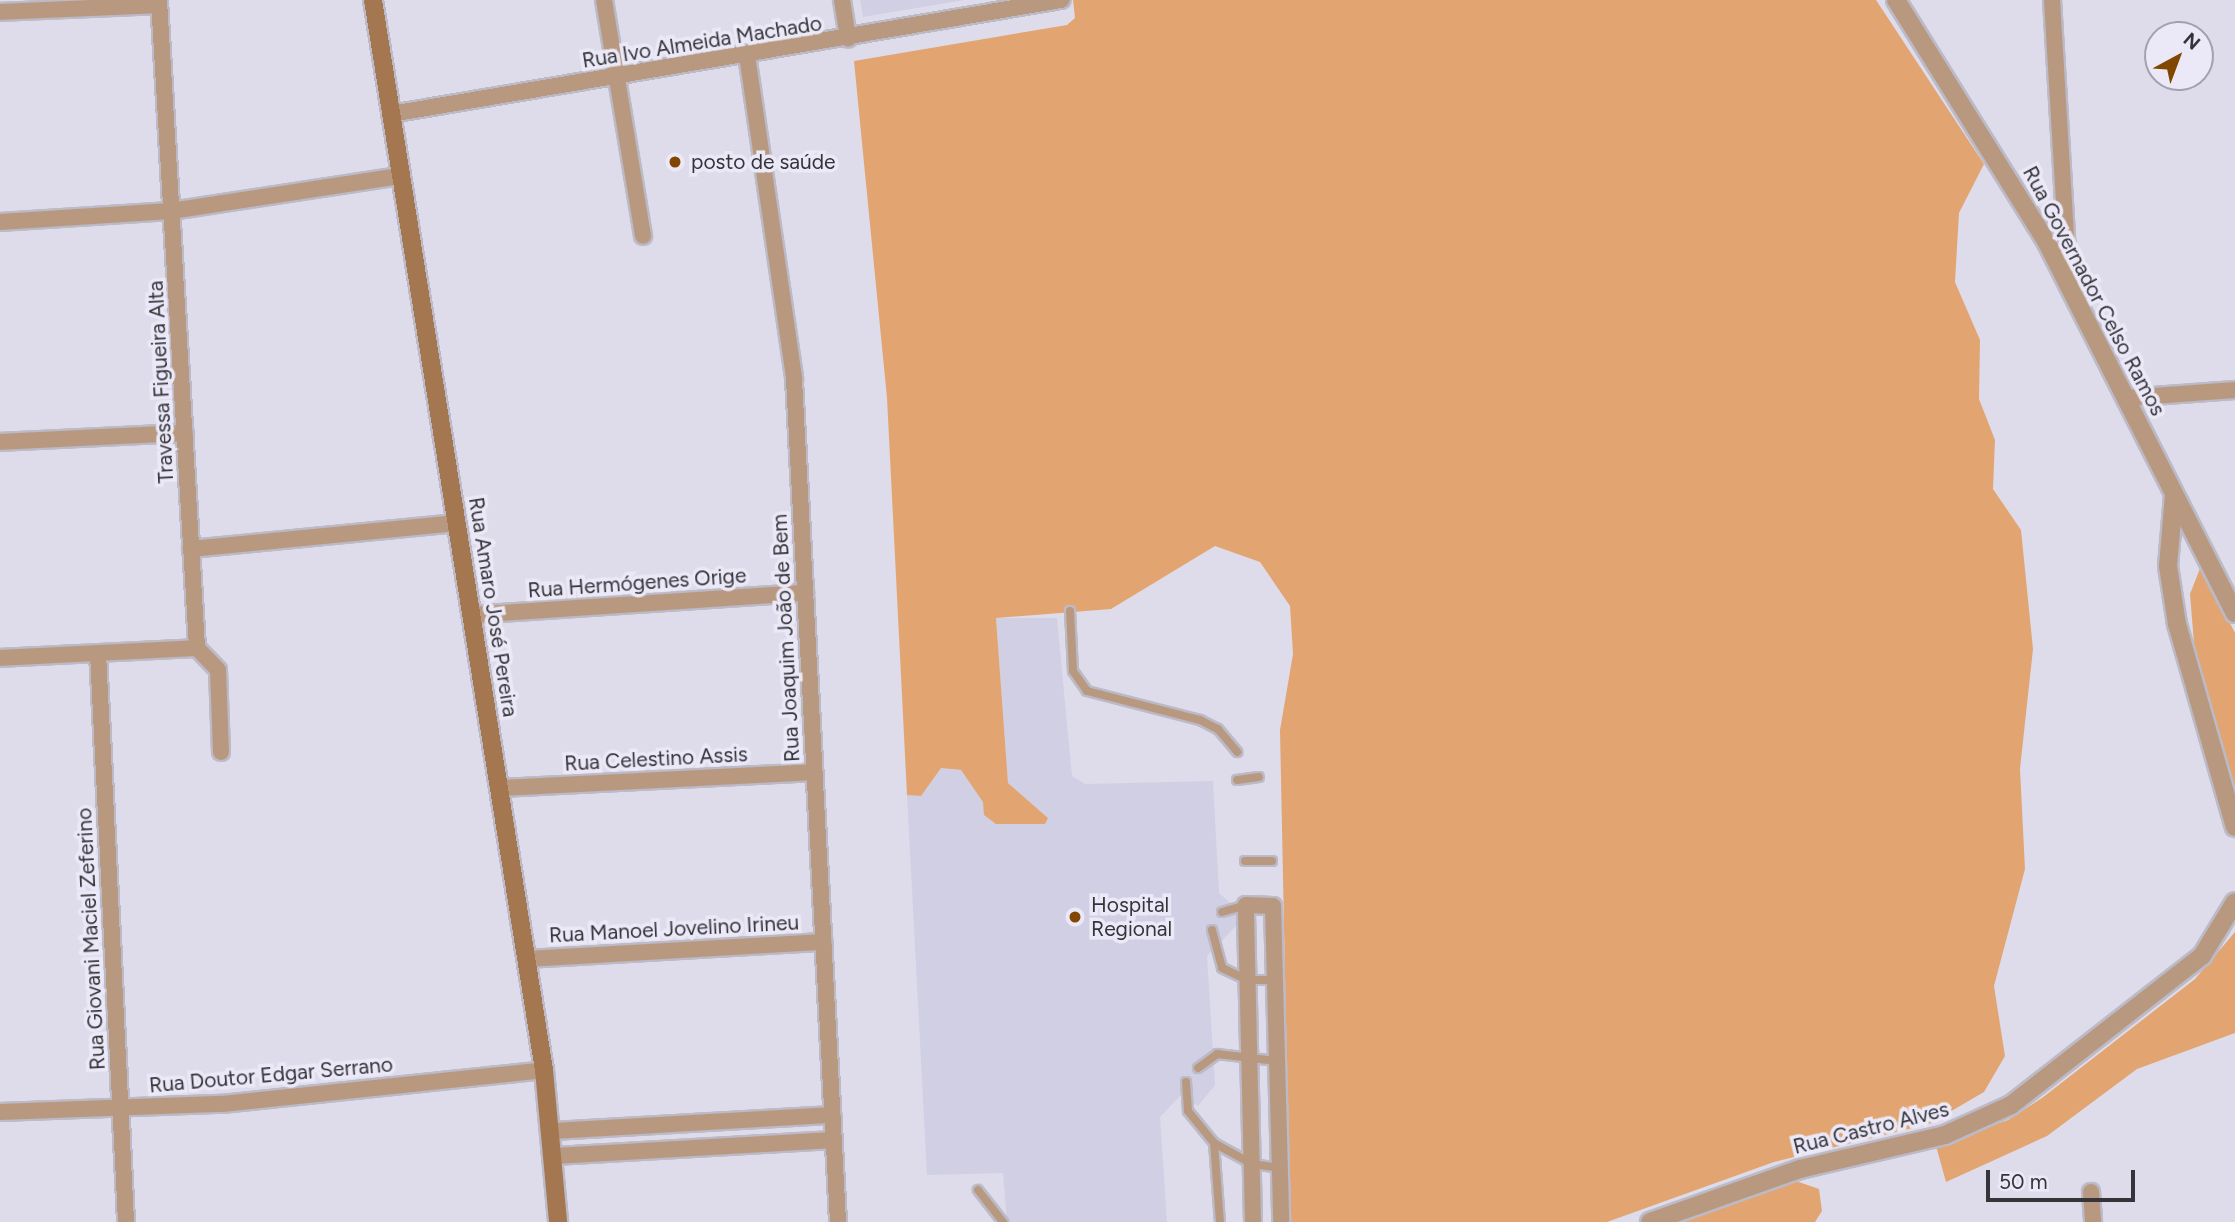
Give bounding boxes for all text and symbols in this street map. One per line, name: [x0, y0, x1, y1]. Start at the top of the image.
street label: Rua Ivo Almeida Machado: [580, 11, 824, 73]
north arrow: [2144, 21, 2214, 91]
text: N: [2179, 28, 2205, 55]
place label: posto de saúde: [691, 149, 836, 175]
marker: posto de saúde: [665, 152, 685, 172]
street label: Rua Governador Celso Ramos: [2017, 162, 2171, 420]
street label: Travessa Figueira Alta: [143, 280, 179, 484]
street label: Rua Amaro José Pereira: [463, 495, 523, 719]
street label: Rua Joaquim João de Bem: [767, 513, 805, 763]
street label: Rua Hermógenes Orige: [527, 563, 747, 603]
street label: Rua Celestino Assis: [564, 742, 748, 776]
street label: Rua Giovani Maciel Zeferino: [72, 807, 110, 1071]
place label: Hospital Regional: [1091, 892, 1172, 942]
marker: Hospital Regional: [1065, 907, 1085, 927]
street label: Rua Manoel Jovelino Irineu: [548, 910, 800, 948]
street label: Rua Doutor Edgar Serrano: [148, 1052, 394, 1098]
street label: Rua Castro Alves: [1791, 1096, 1951, 1160]
scale bar: [1990, 1156, 2139, 1200]
text: 50 m: [1999, 1169, 2048, 1194]

